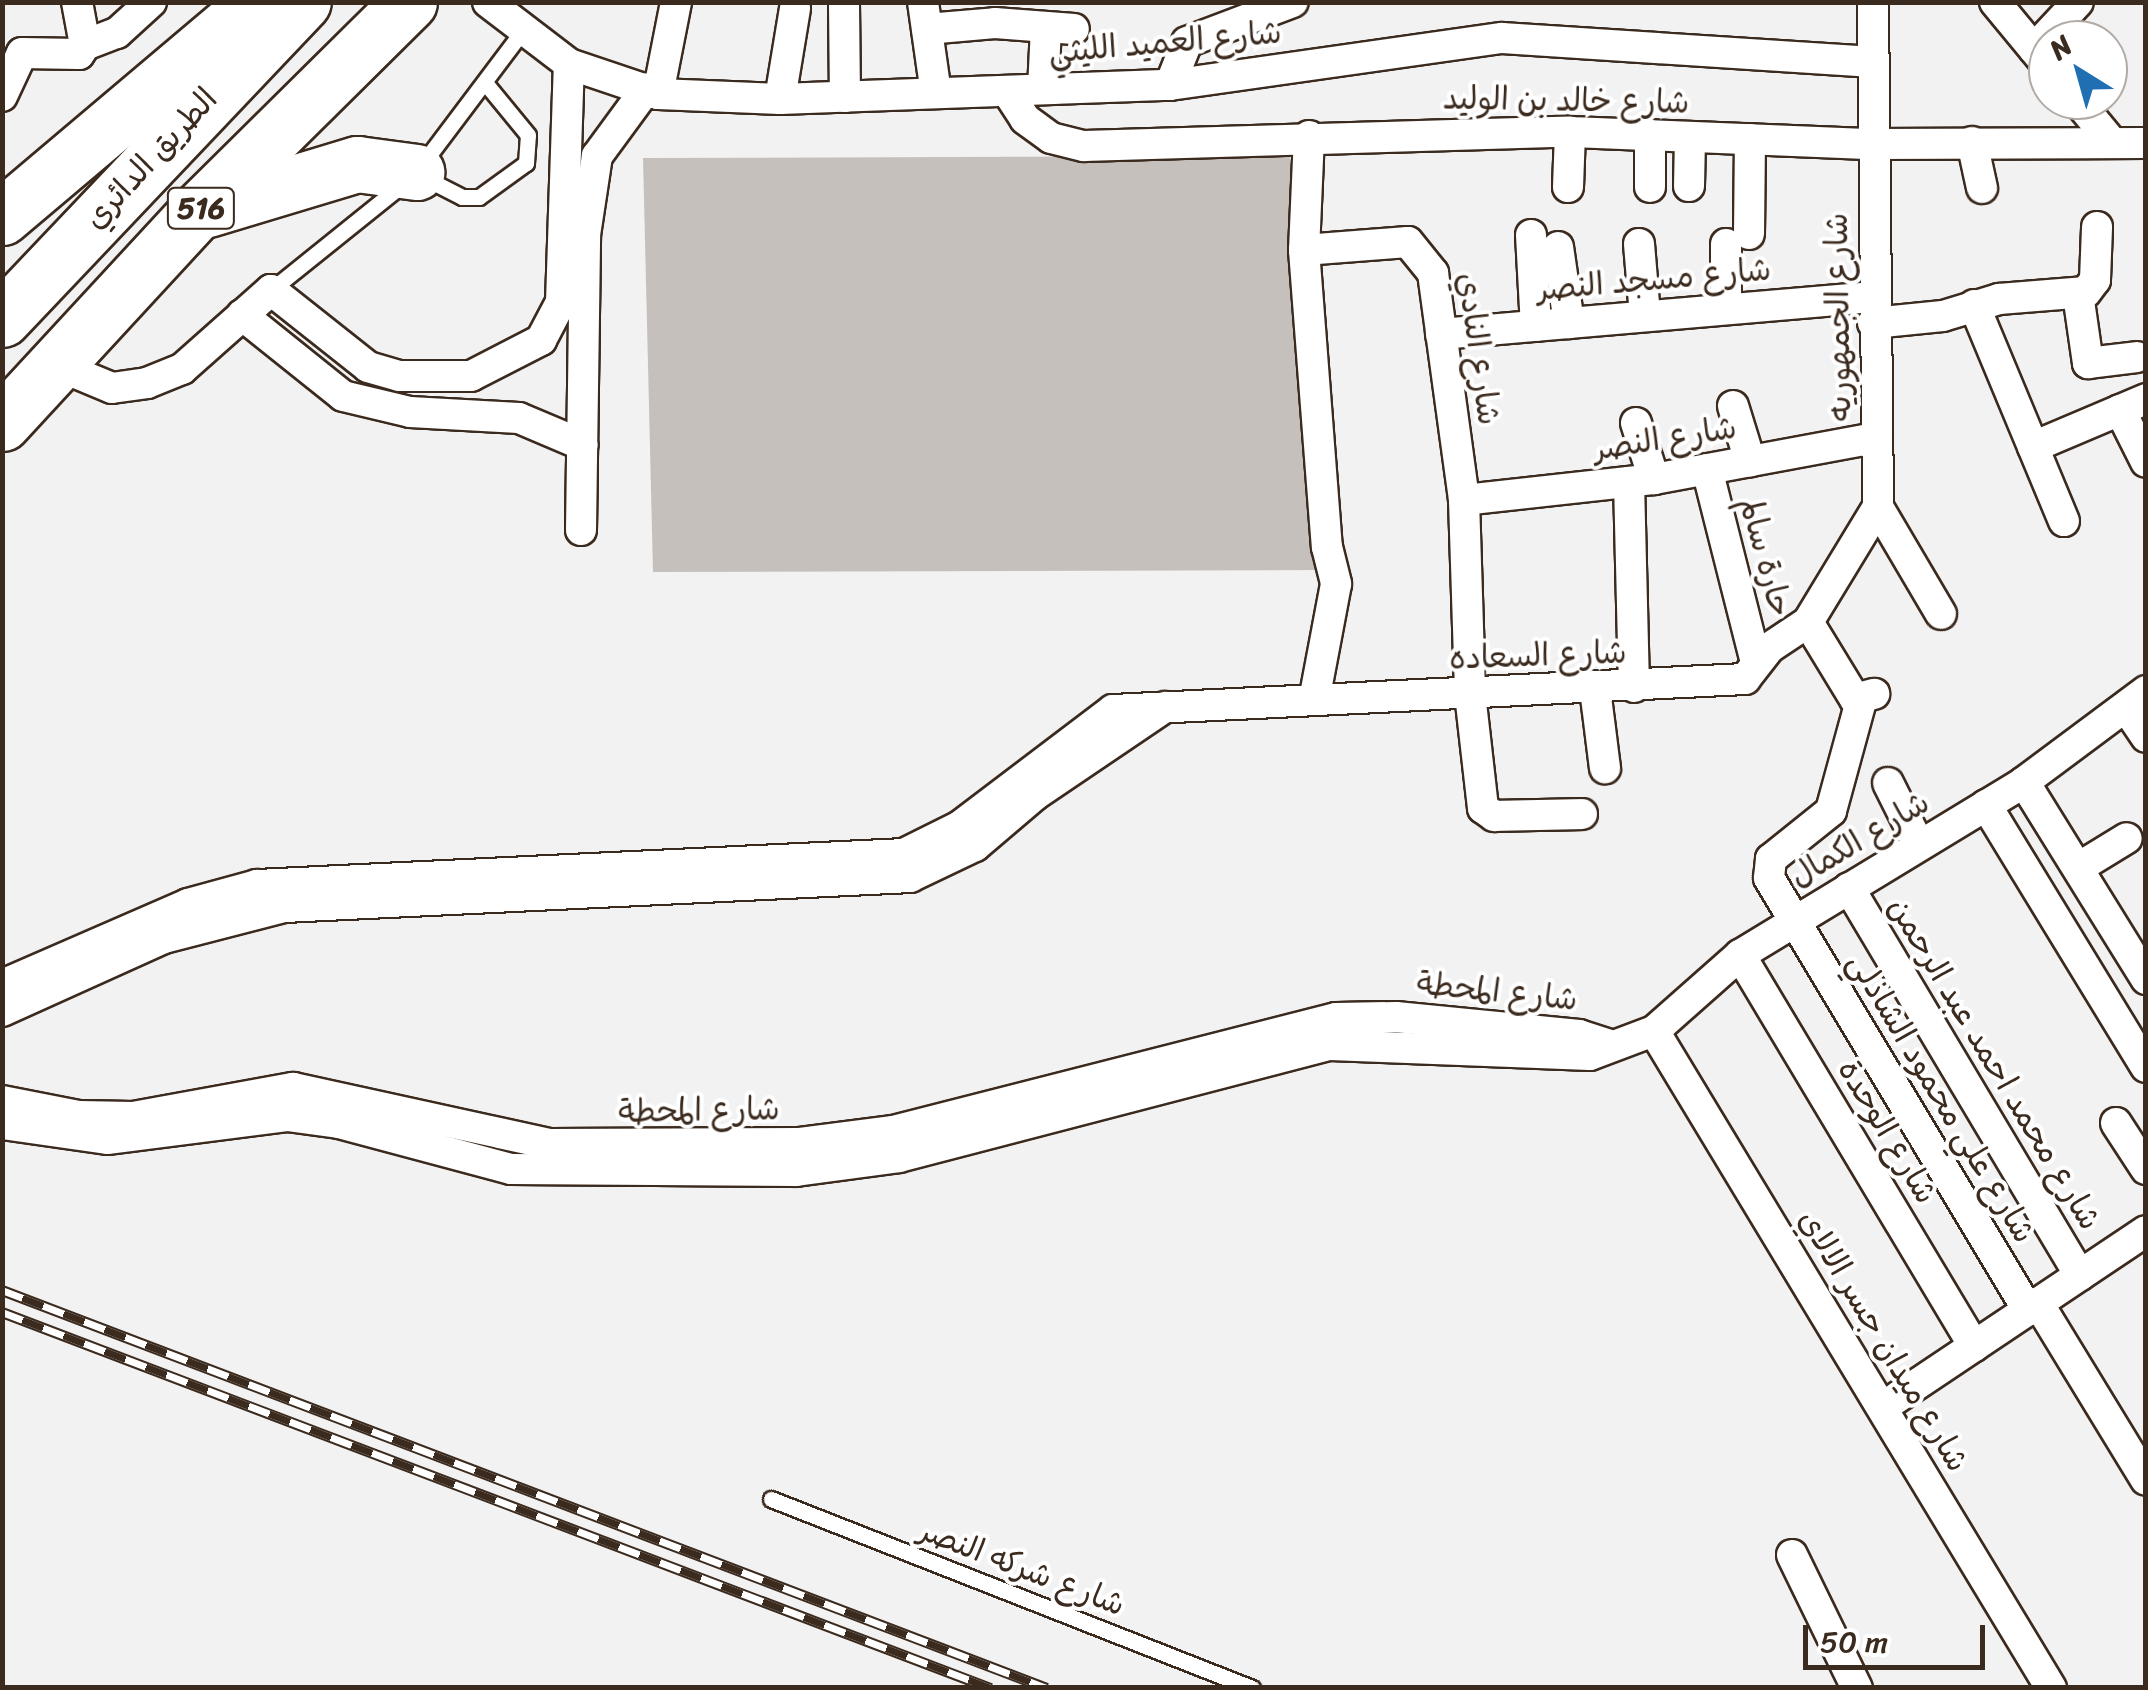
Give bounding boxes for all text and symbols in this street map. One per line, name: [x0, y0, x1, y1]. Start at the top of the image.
street label: شارع العميد الليثي: [1047, 14, 1283, 72]
north arrow: [2028, 20, 2128, 120]
text: N: [2038, 22, 2083, 73]
street label: شارع خالد بن الوليد: [1442, 80, 1690, 122]
street label: الطريق الدائري: [76, 81, 226, 237]
road number: 516: [166, 183, 236, 233]
street label: شارع الجمهوريه: [1818, 212, 1860, 422]
street label: شارع مسجد النصر: [1535, 251, 1773, 309]
street label: شارع النادي: [1448, 270, 1508, 428]
street label: شارع النصر: [1591, 409, 1739, 469]
street label: حارة سالم: [1731, 493, 1799, 621]
street label: شارع السعاده: [1449, 634, 1627, 678]
street label: شارع الكمال: [1783, 783, 1937, 897]
street label: شارع محمد احمد عبد الرحمن: [1879, 891, 2109, 1237]
street label: شارع علي محمود الشاذلي: [1839, 946, 2043, 1250]
street label: شارع المحطة: [1415, 964, 1579, 1020]
street label: شارع الوحدة: [1829, 1053, 1945, 1211]
street label: شارع المحطة: [618, 1090, 780, 1132]
street label: شارع ميدان جسر الالاي: [1790, 1203, 1976, 1479]
street label: شارع شركه النصر: [914, 1511, 1130, 1625]
scale bar: [1808, 1605, 1990, 1667]
text: 50 m: [1820, 1615, 1888, 1669]

